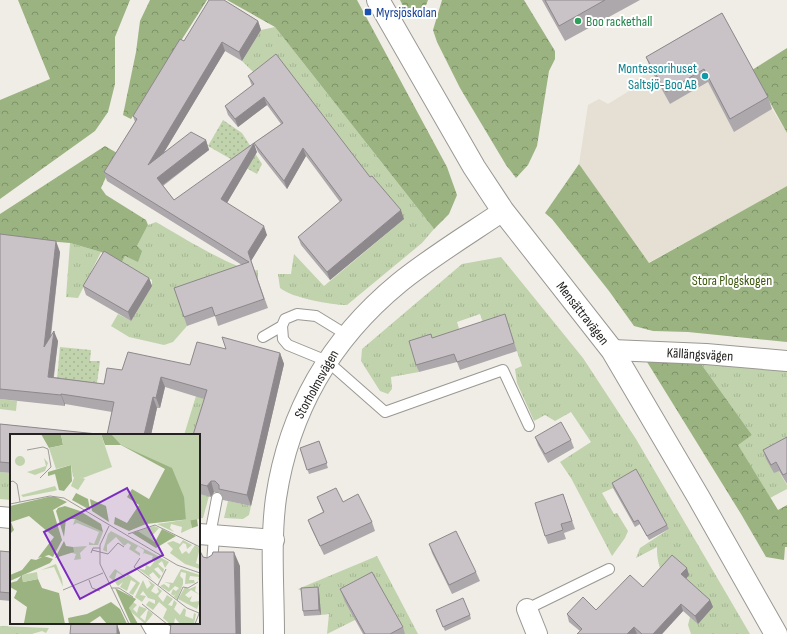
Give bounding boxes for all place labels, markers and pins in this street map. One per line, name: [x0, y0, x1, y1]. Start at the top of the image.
place label: Myrsjöskolan: [376, 4, 437, 21]
marker: Myrsjöskolan: [363, 7, 373, 17]
place label: Boo rackethall: [586, 13, 652, 30]
marker: Boo rackethall: [573, 16, 583, 26]
place label: Montessorihuset Saltsjö-Boo AB: [618, 60, 697, 93]
marker: Montessorihuset Saltsjö-Boo AB: [700, 71, 710, 81]

